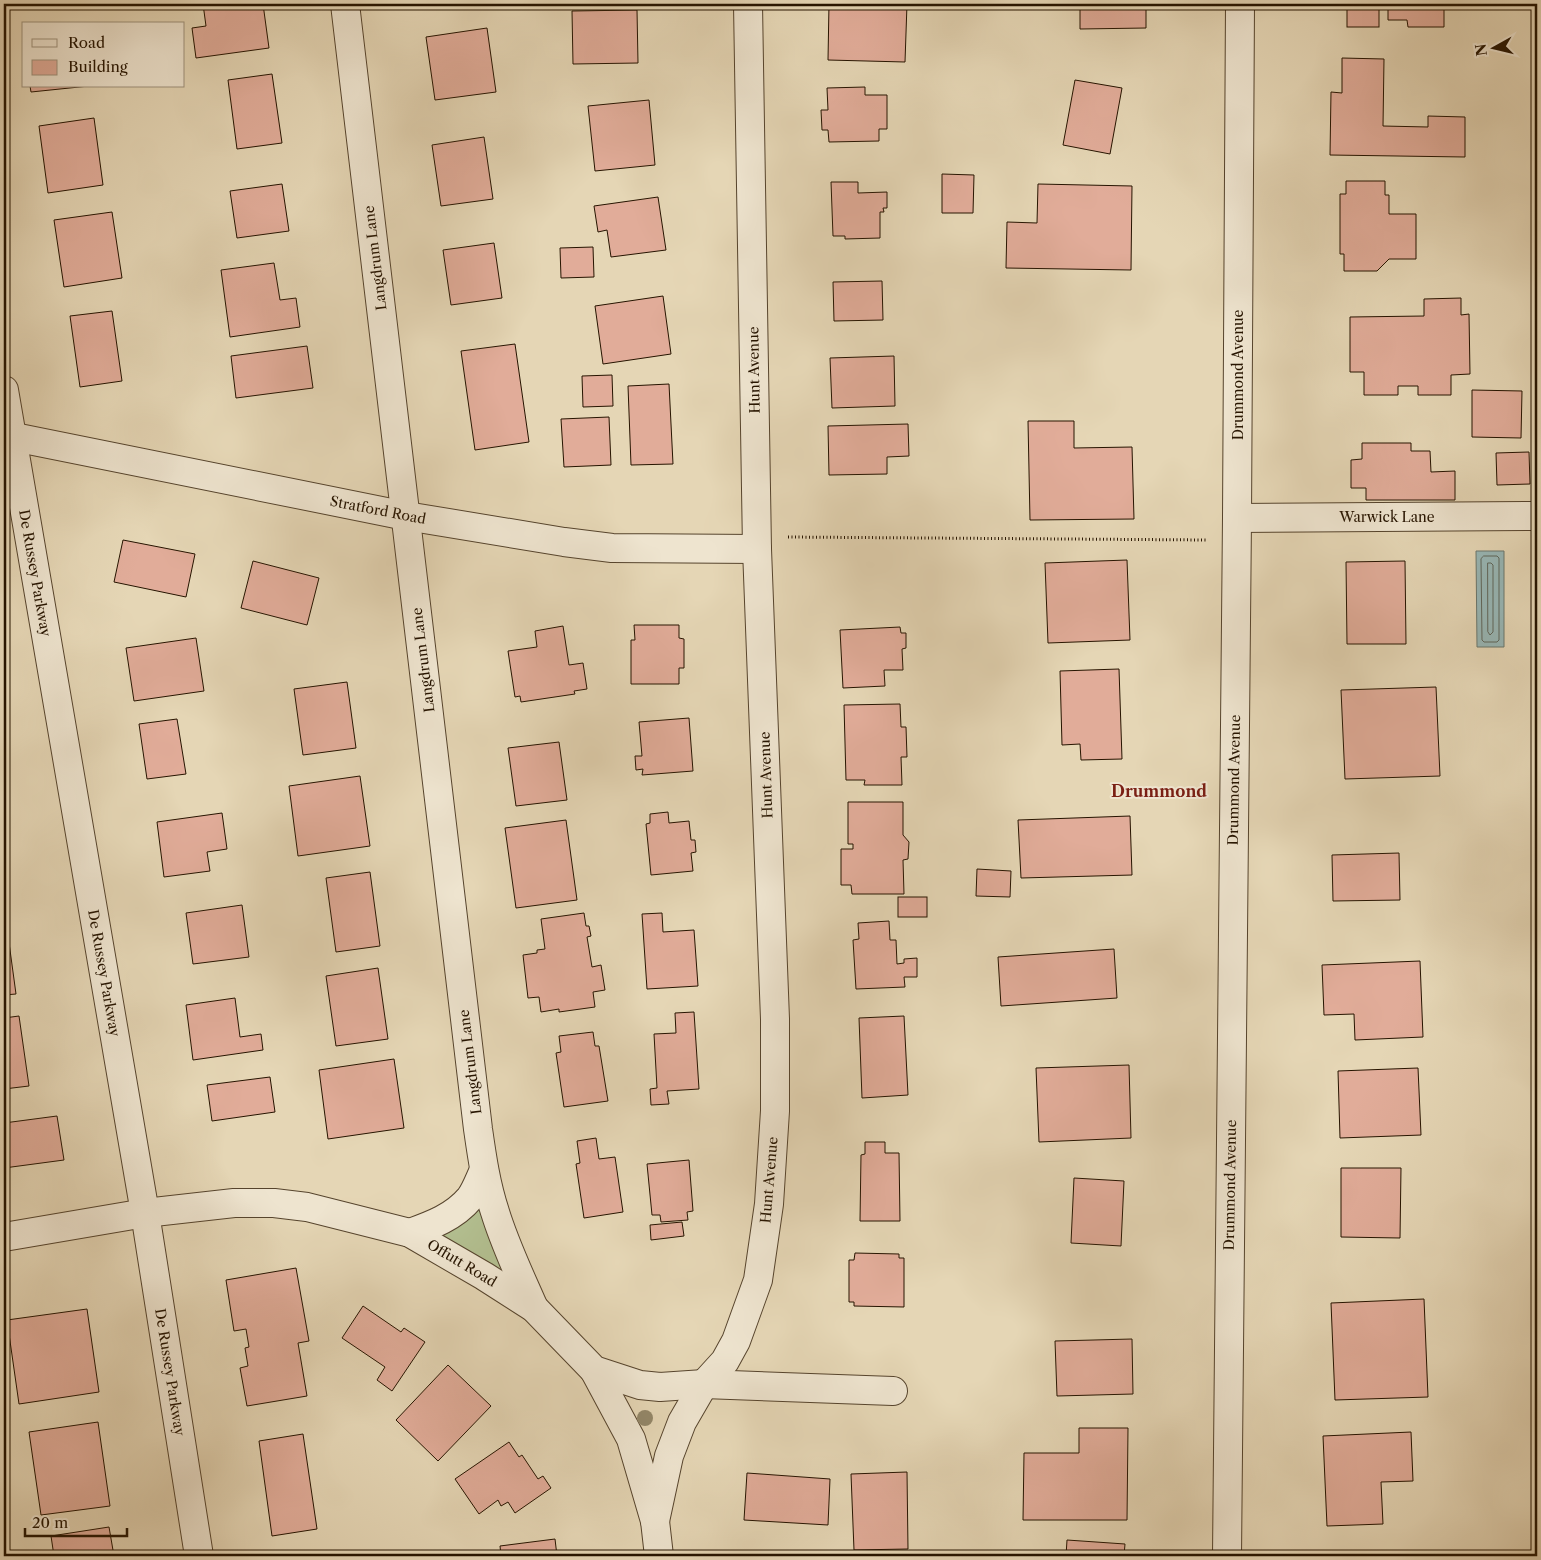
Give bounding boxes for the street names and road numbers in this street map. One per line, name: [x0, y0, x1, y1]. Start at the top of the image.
street label: Langdrum Lane: [360, 204, 390, 312]
street label: Drummond Avenue: [1229, 309, 1247, 440]
street label: Hunt Avenue: [744, 326, 764, 414]
street label: Stratford Road: [328, 492, 428, 528]
street label: De Russey Parkway: [15, 508, 55, 638]
street label: Warwick Lane: [1338, 508, 1435, 526]
street label: Langdrum Lane: [408, 606, 438, 714]
street label: Drummond Avenue: [1224, 714, 1244, 846]
street label: Hunt Avenue: [755, 731, 777, 819]
street label: De Russey Parkway: [84, 908, 124, 1038]
street label: Langdrum Lane: [455, 1008, 485, 1116]
street label: Drummond Avenue: [1220, 1119, 1240, 1251]
street label: Hunt Avenue: [756, 1136, 782, 1224]
street label: Offutt Road: [424, 1235, 501, 1291]
street label: De Russey Parkway: [151, 1307, 189, 1437]

